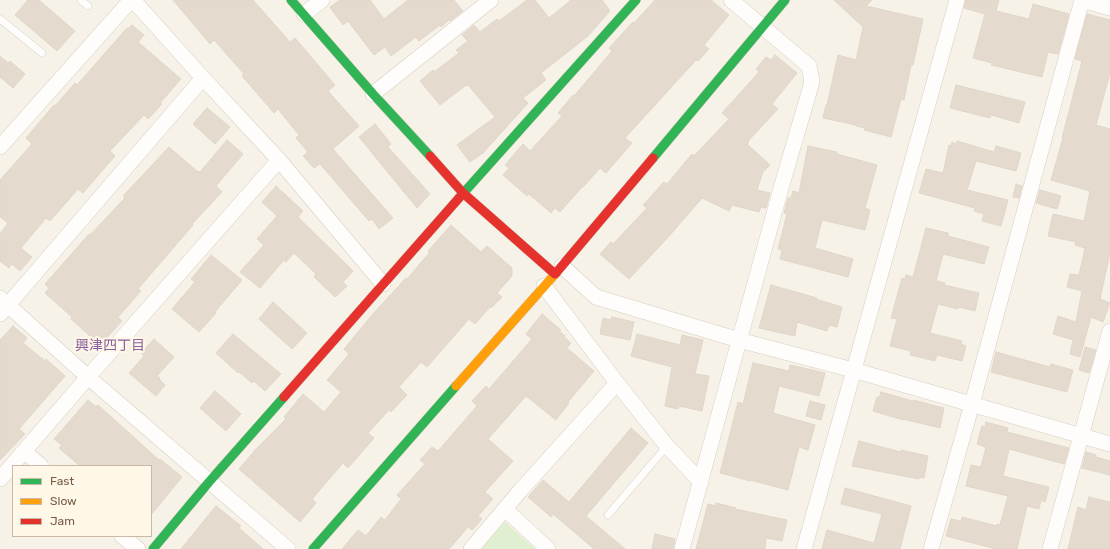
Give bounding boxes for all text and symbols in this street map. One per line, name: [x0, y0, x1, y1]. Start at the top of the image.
district label: 興津四丁目: [75, 338, 145, 354]
legend: [12, 465, 152, 537]
text: Fast: [50, 474, 74, 488]
text: Slow: [50, 494, 77, 508]
text: Jam: [50, 514, 75, 528]

